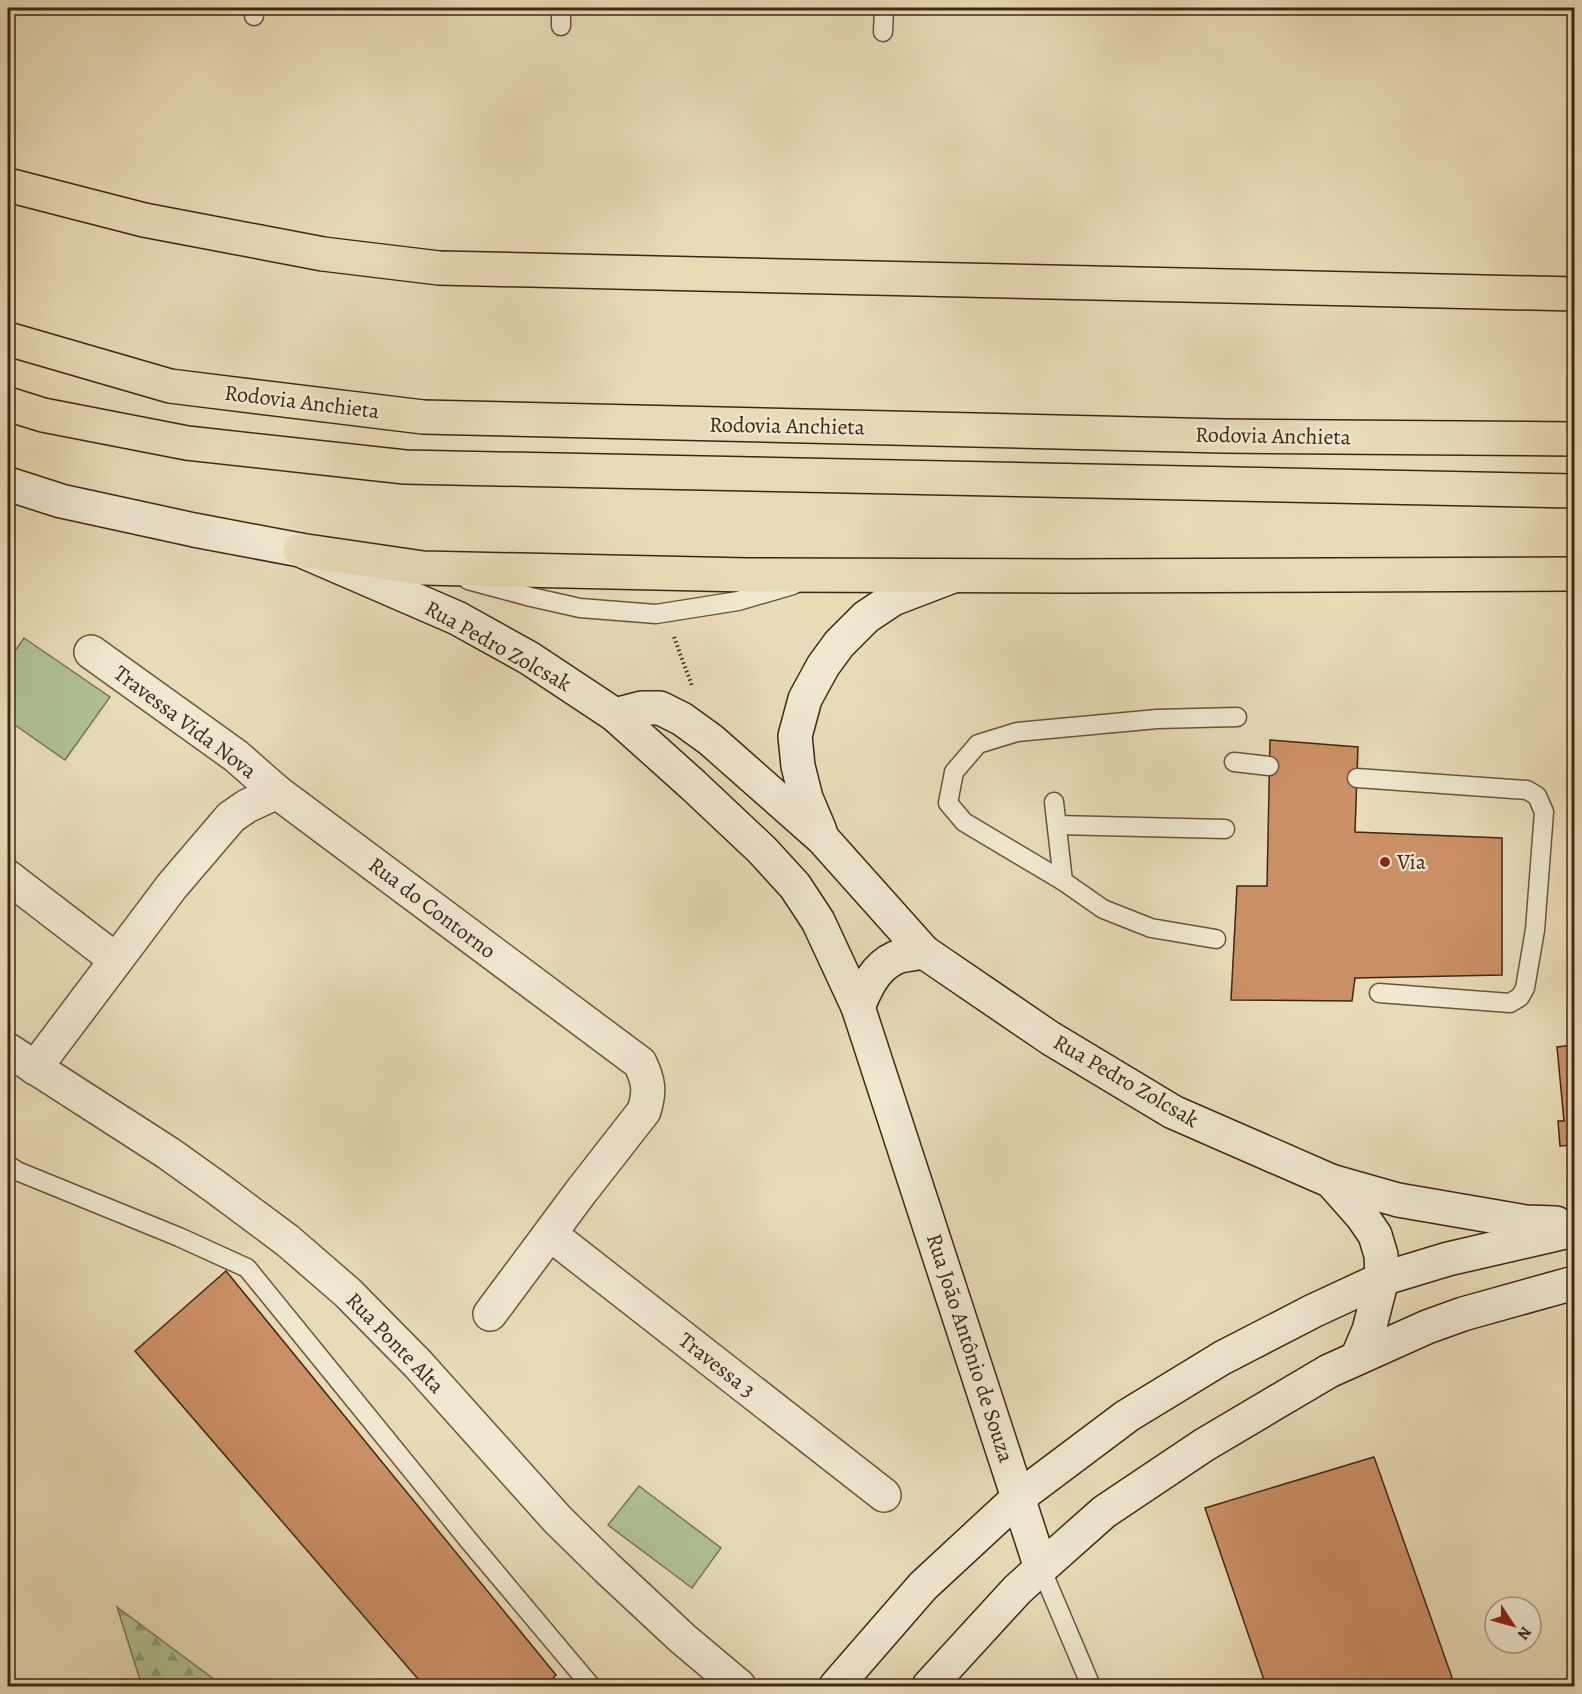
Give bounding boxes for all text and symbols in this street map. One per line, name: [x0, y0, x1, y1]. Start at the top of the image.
street label: Rodovia Anchieta: [223, 378, 382, 426]
street label: Rodovia Anchieta: [709, 410, 866, 442]
street label: Rodovia Anchieta: [1195, 420, 1352, 452]
street label: Rua Pedro Zolcsak: [419, 593, 577, 699]
street label: Travessa Vida Nova: [107, 658, 263, 786]
place label: Via: [1396, 847, 1427, 877]
street label: Rua do Contorno: [362, 850, 502, 966]
marker: Via: [1378, 855, 1392, 869]
street label: Rua Pedro Zolcsak: [1048, 1027, 1204, 1135]
street label: Rua João Antônio de Souza: [919, 1230, 1021, 1467]
street label: Rua Ponte Alta: [339, 1286, 452, 1401]
street label: Travessa 3: [672, 1325, 762, 1405]
north arrow: [1483, 1595, 1543, 1655]
text: N: [1512, 1622, 1537, 1645]

